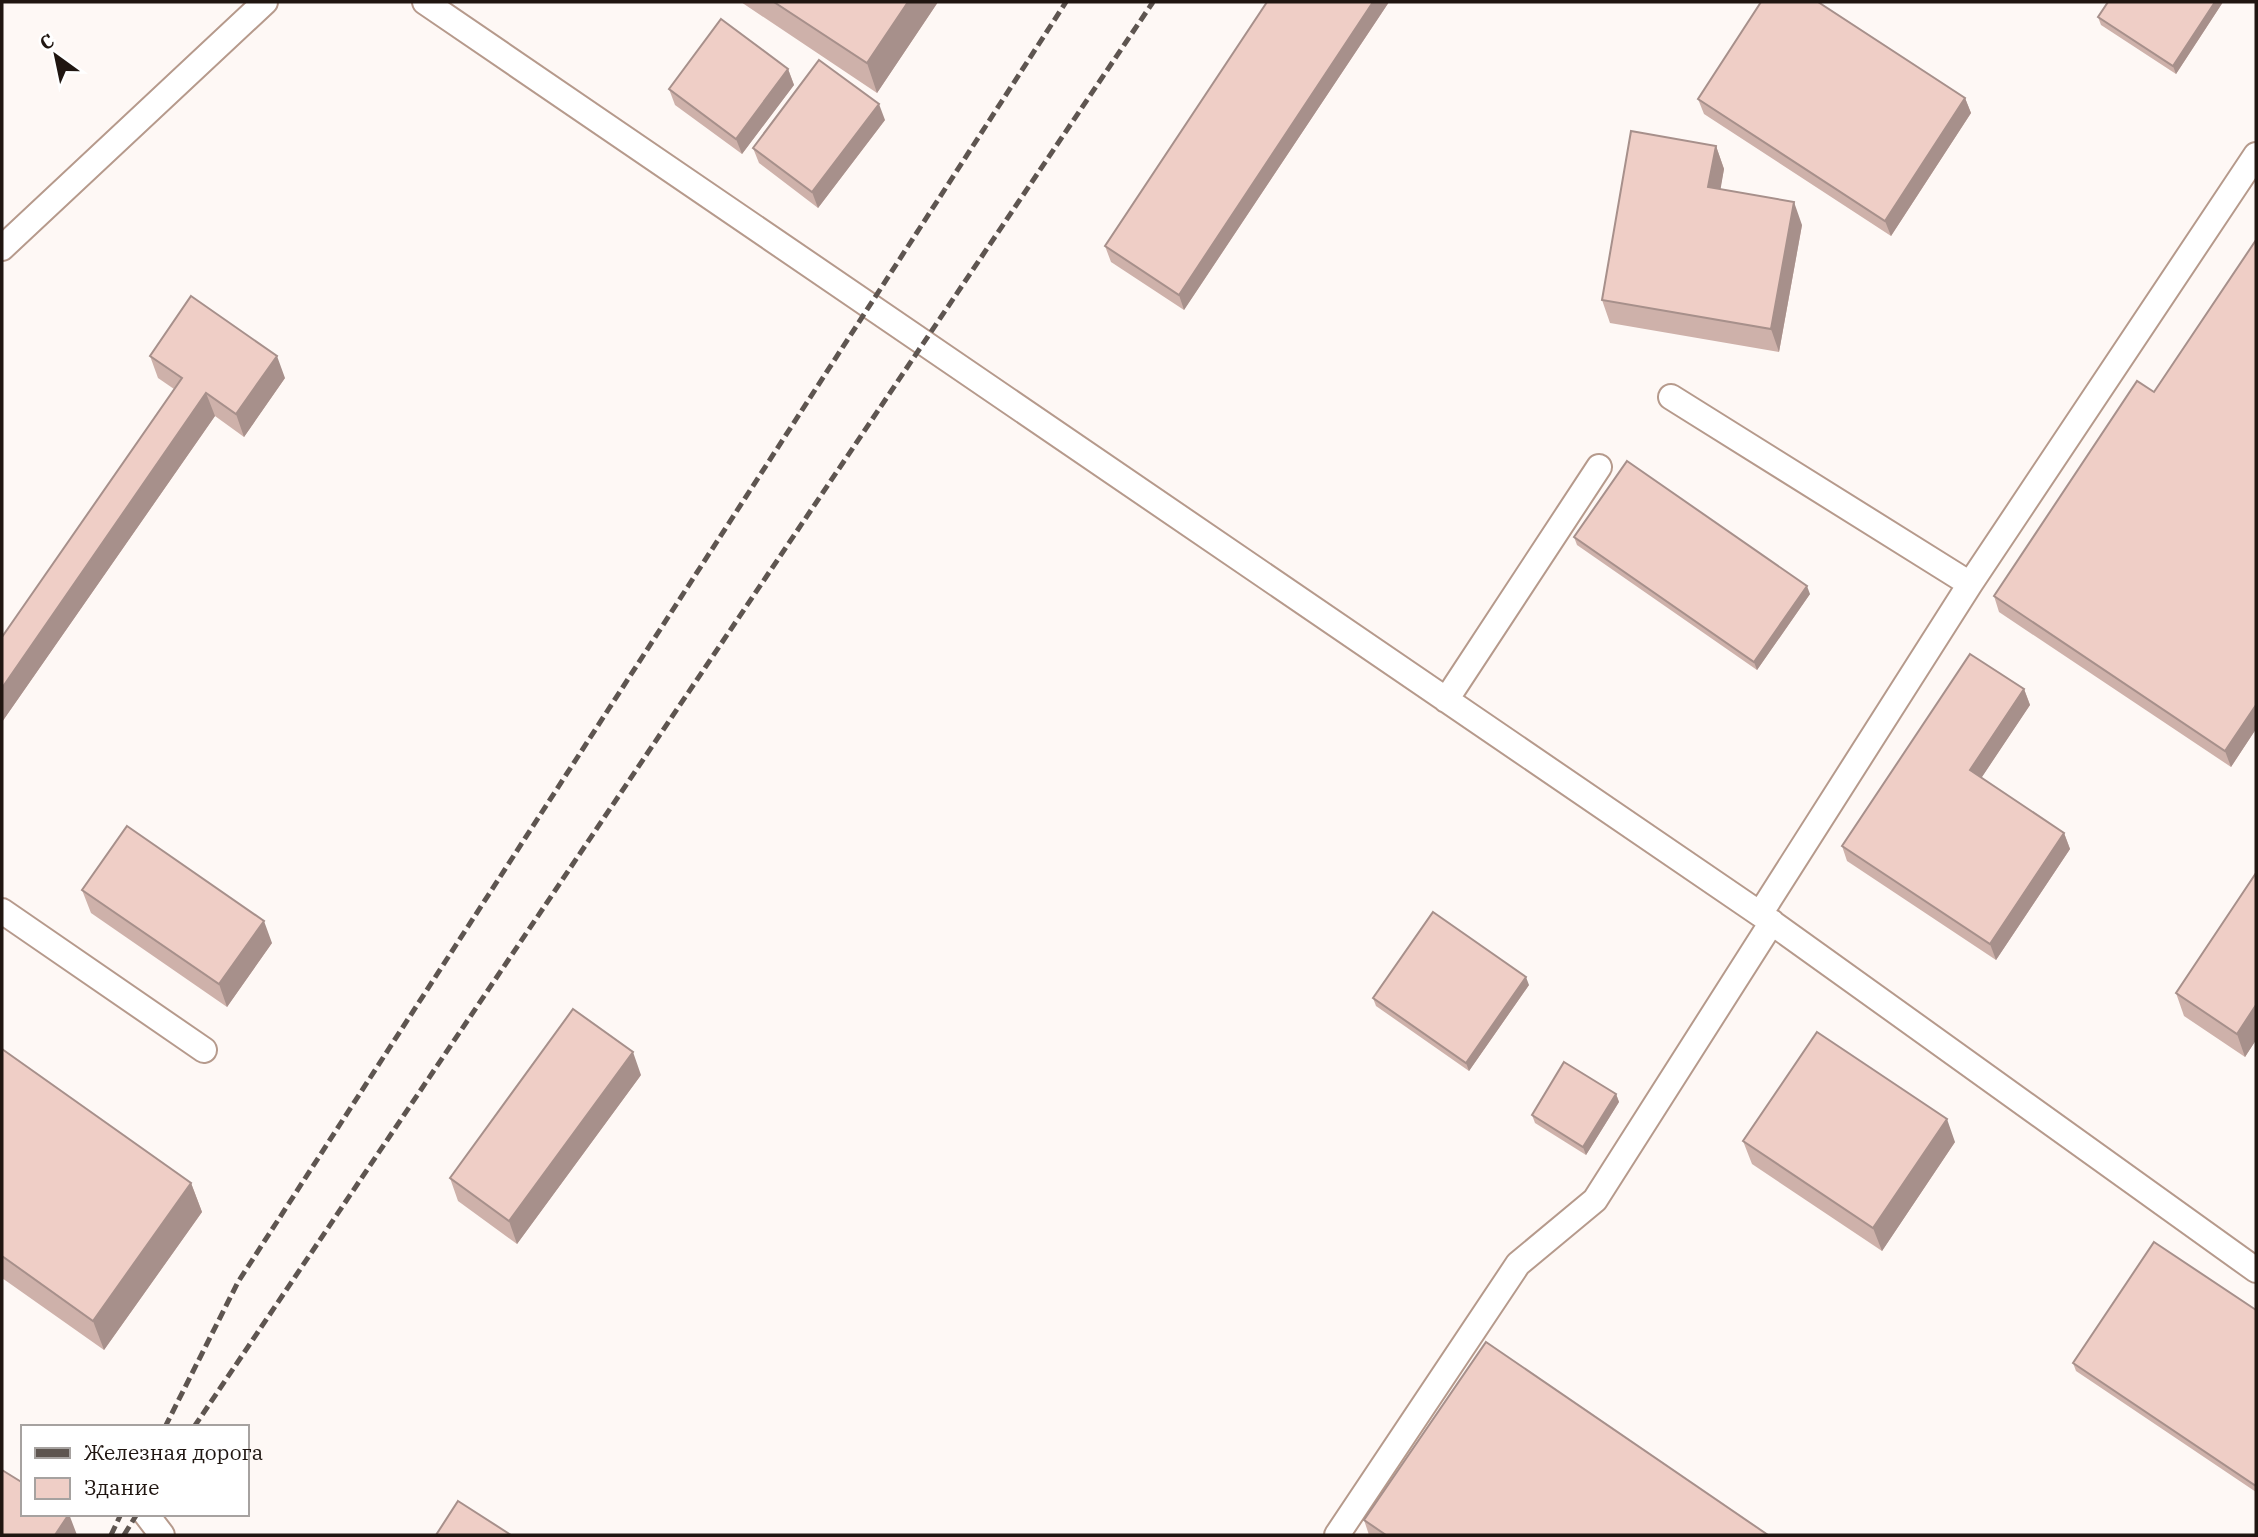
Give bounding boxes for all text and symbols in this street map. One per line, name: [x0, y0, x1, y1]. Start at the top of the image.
north arrow: [21, 21, 91, 91]
text: С: [35, 28, 59, 55]
legend: [21, 1425, 248, 1516]
text: Железная дорога: [84, 1438, 263, 1466]
text: Здание: [84, 1473, 159, 1501]

